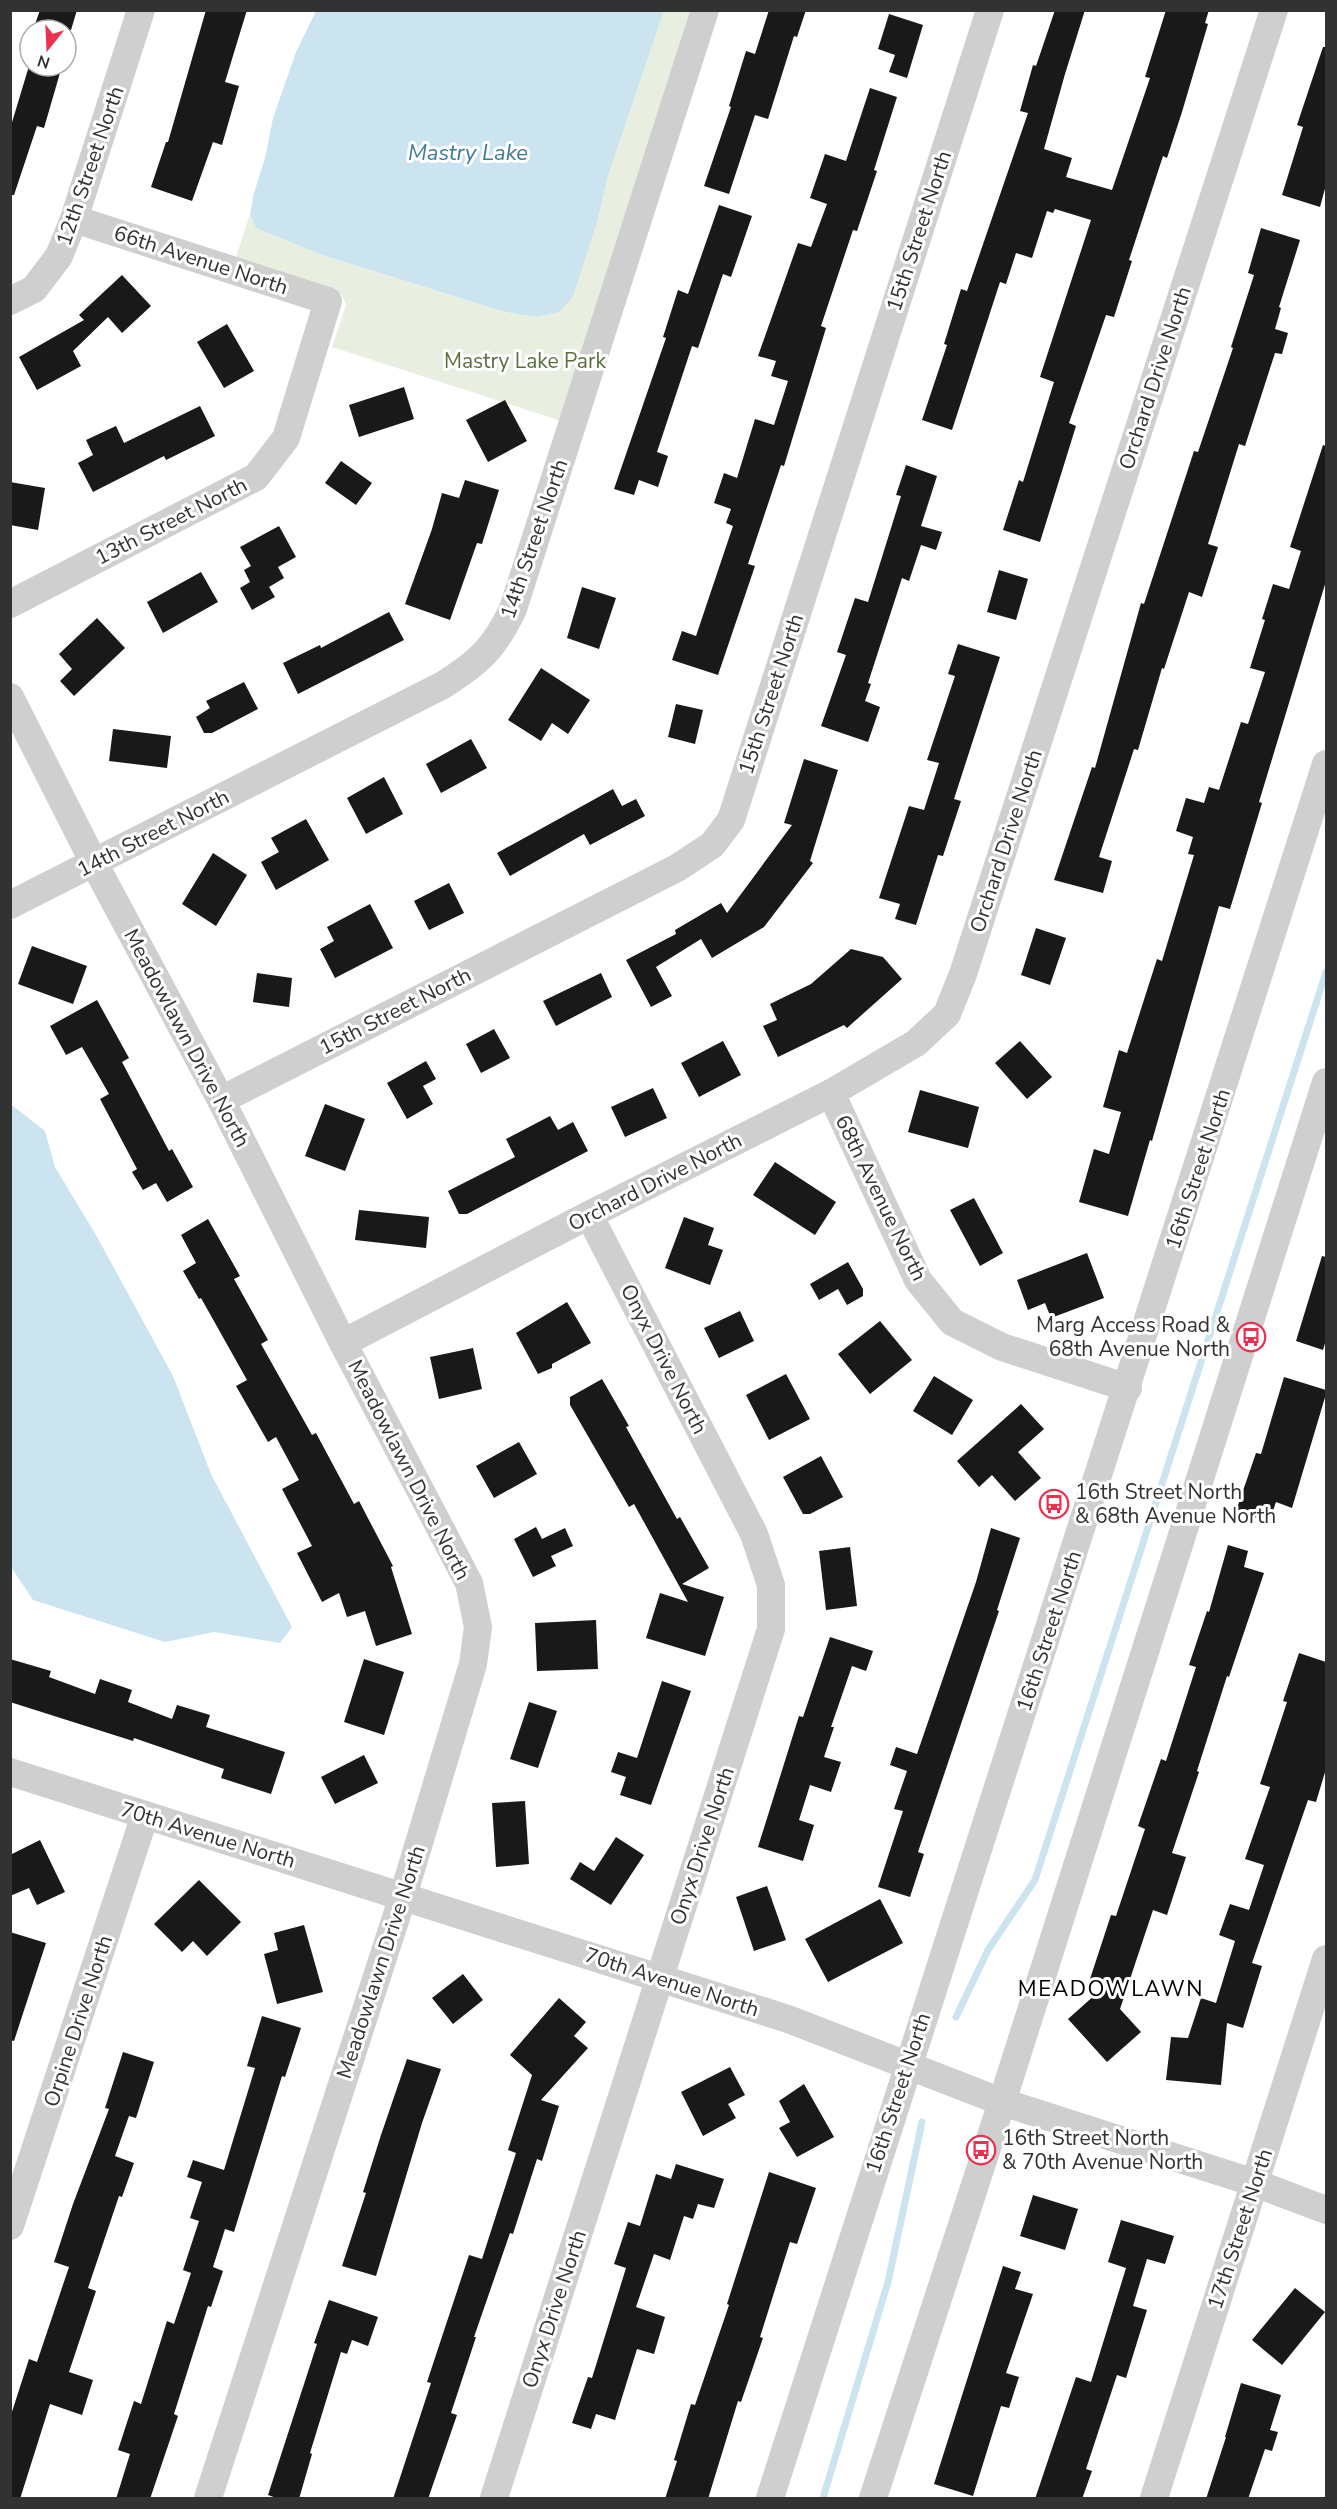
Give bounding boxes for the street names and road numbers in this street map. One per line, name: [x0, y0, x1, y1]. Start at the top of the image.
street label: 12th Street North: [50, 82, 130, 250]
street label: 15th Street North: [880, 147, 958, 315]
street label: 66th Avenue North: [110, 219, 292, 301]
street label: Orchard Drive North: [1112, 283, 1198, 473]
street label: 14th Street North: [494, 455, 574, 623]
street label: 13th Street North: [90, 471, 252, 571]
street label: 15th Street North: [732, 610, 810, 778]
street label: Orchard Drive North: [963, 746, 1049, 936]
street label: 14th Street North: [72, 783, 234, 883]
street label: Meadowlawn Drive North: [117, 924, 257, 1152]
street label: 15th Street North: [314, 961, 476, 1061]
street label: 16th Street North: [1159, 1085, 1237, 1253]
street label: 68th Avenue North: [829, 1110, 933, 1286]
street label: Orchard Drive North: [564, 1126, 746, 1238]
street label: Onyx Drive North: [614, 1279, 714, 1439]
street label: Meadowlawn Drive North: [341, 1355, 477, 1585]
street label: 16th Street North: [1010, 1547, 1088, 1715]
street label: Onyx Drive North: [663, 1763, 741, 1929]
street label: 70th Avenue North: [117, 1795, 299, 1875]
street label: Meadowlawn Drive North: [330, 1842, 432, 2082]
street label: Orpine Drive North: [37, 1932, 119, 2110]
street label: 70th Avenue North: [581, 1941, 763, 2023]
street label: 16th Street North: [859, 2009, 937, 2177]
street label: 17th Street North: [1201, 2145, 1279, 2313]
street label: Onyx Drive North: [515, 2226, 593, 2392]

